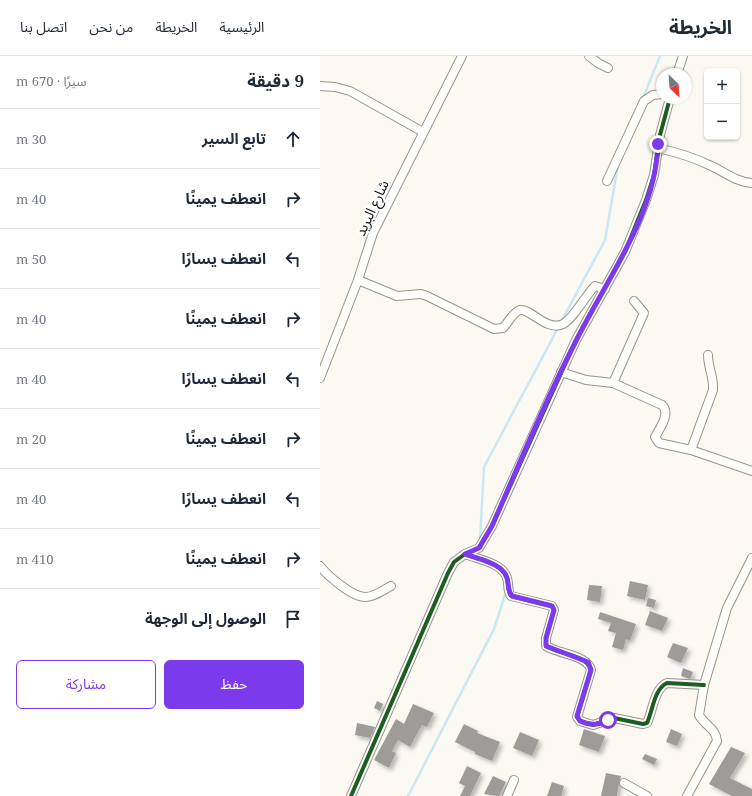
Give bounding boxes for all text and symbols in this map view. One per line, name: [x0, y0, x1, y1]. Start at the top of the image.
text: الخريطة: [669, 14, 732, 40]
text: اتصل بنا: [20, 17, 67, 36]
text: من نحن: [89, 17, 133, 36]
text: الخريطة: [155, 17, 197, 36]
text: الرئيسية: [219, 17, 264, 36]
north arrow: [656, 68, 692, 104]
map controls: [704, 68, 740, 140]
button: +: [704, 68, 740, 104]
text: 9 دقيقة: [247, 69, 304, 92]
text: سيرًا · 670 m: [16, 72, 86, 90]
button: −: [704, 104, 740, 140]
text: تابع السير: [202, 128, 266, 148]
icon: ahead: [282, 128, 304, 150]
text: 30 m: [16, 130, 46, 148]
route end: [649, 135, 667, 153]
street label: شارع البريد: [350, 177, 395, 240]
text: انعطف يمينًا: [185, 188, 266, 208]
icon: right: [282, 188, 304, 210]
text: 40 m: [16, 190, 46, 208]
text: انعطف يسارًا: [182, 248, 266, 268]
icon: left: [282, 248, 304, 270]
text: 50 m: [16, 250, 46, 268]
text: انعطف يمينًا: [185, 308, 266, 328]
icon: right: [282, 308, 304, 330]
text: 40 m: [16, 310, 46, 328]
text: انعطف يسارًا: [182, 368, 266, 388]
icon: left: [282, 368, 304, 390]
text: 40 m: [16, 370, 46, 388]
text: انعطف يمينًا: [185, 428, 266, 448]
icon: right: [282, 428, 304, 450]
text: 20 m: [16, 430, 46, 448]
text: انعطف يسارًا: [182, 488, 266, 508]
icon: left: [282, 488, 304, 510]
text: 40 m: [16, 490, 46, 508]
text: انعطف يمينًا: [185, 548, 266, 568]
icon: right: [282, 548, 304, 570]
text: 410 m: [16, 550, 54, 568]
text: الوصول إلى الوجهة: [145, 608, 266, 628]
icon: arrive: [282, 608, 304, 630]
button: مشاركة: [16, 660, 156, 709]
button: حفظ: [164, 660, 304, 709]
route start: [599, 711, 617, 729]

